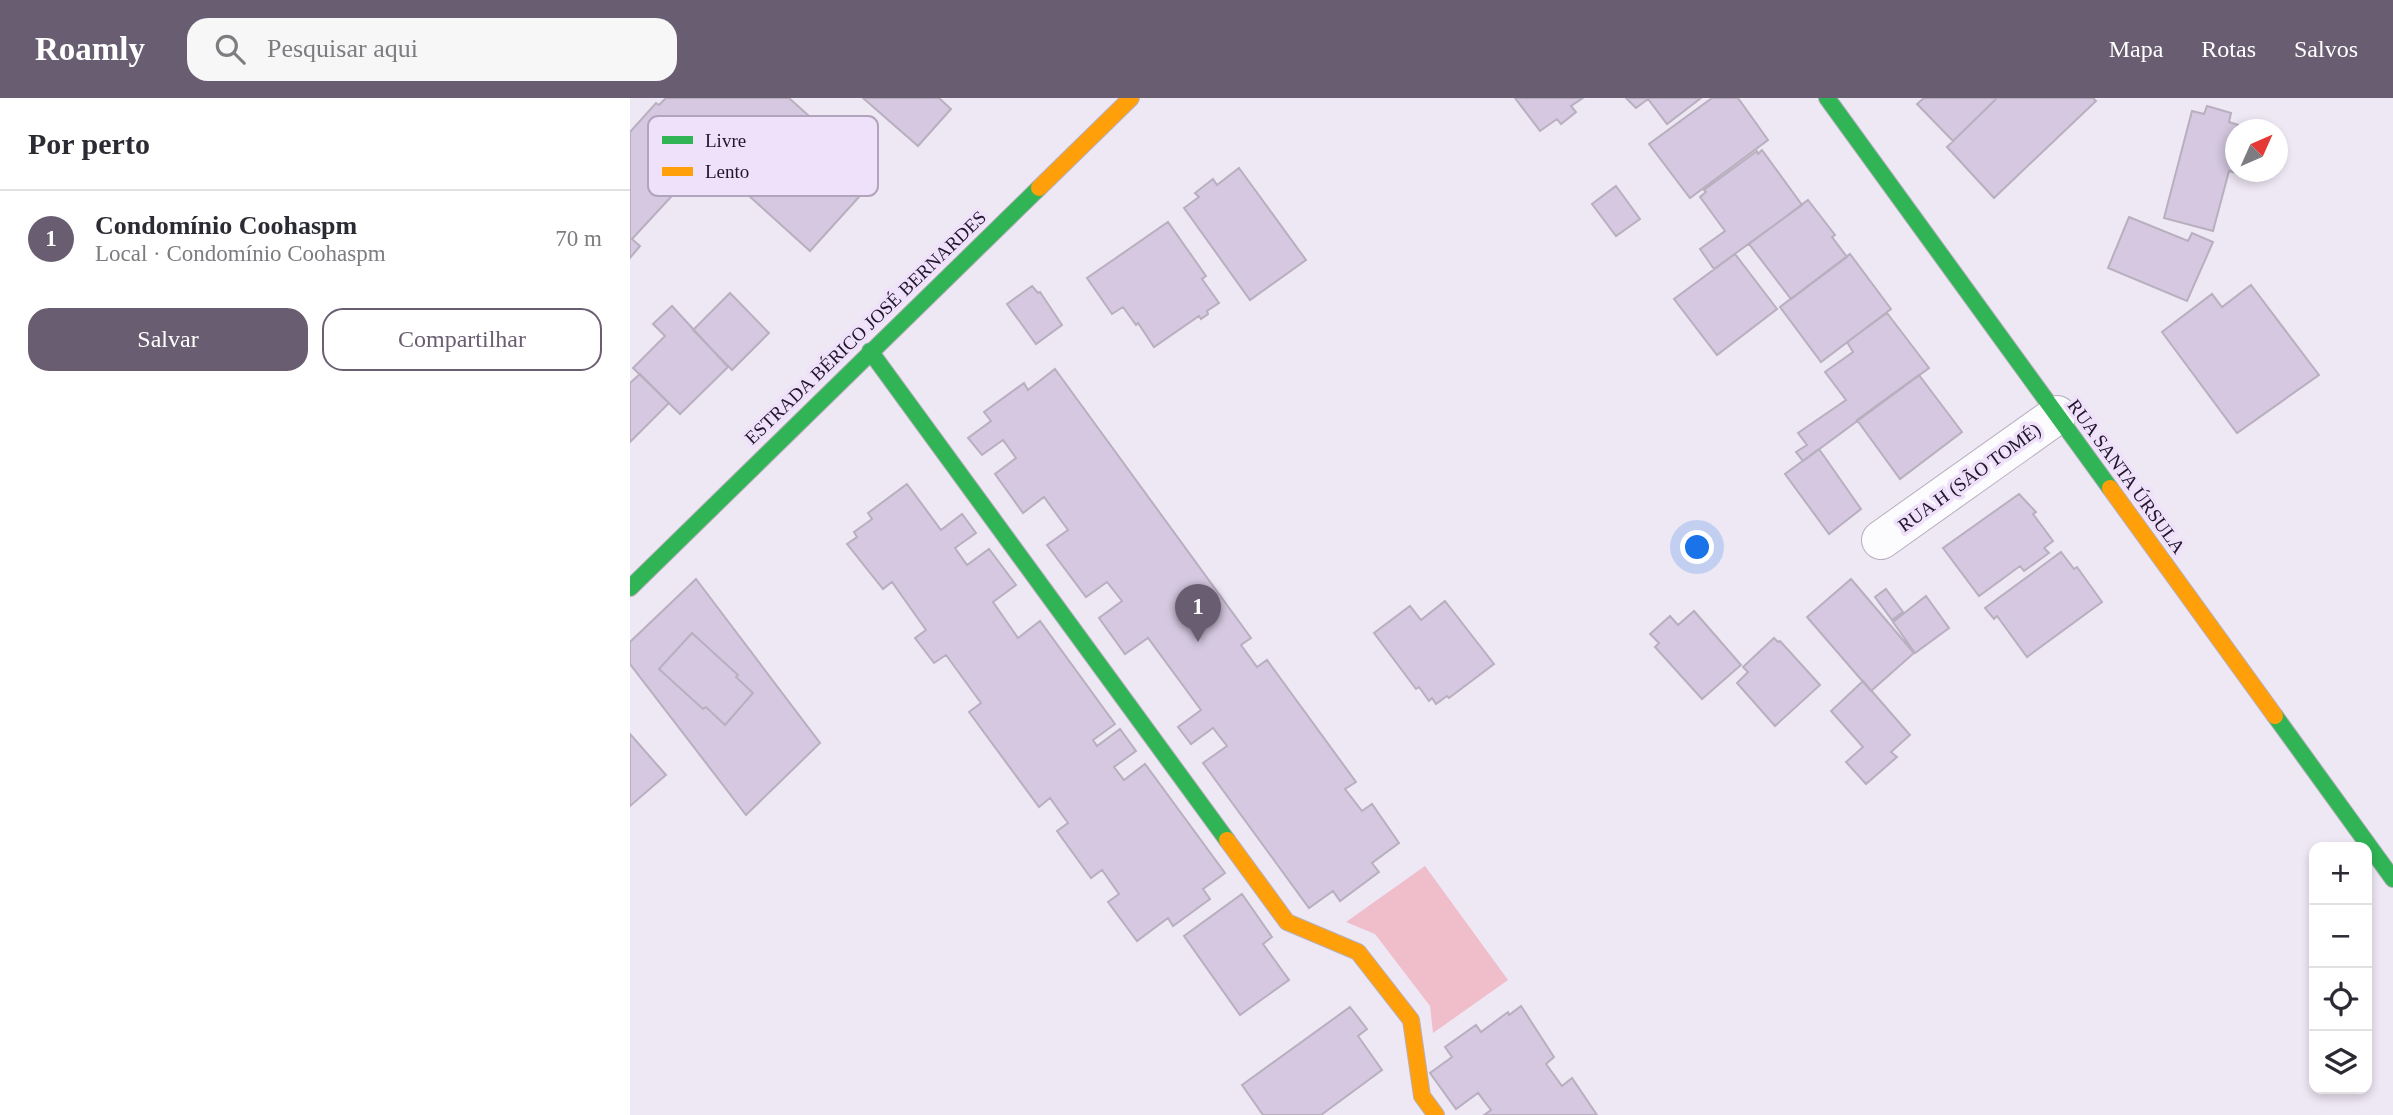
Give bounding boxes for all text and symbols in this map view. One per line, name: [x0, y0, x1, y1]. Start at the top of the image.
search box: [187, 18, 677, 81]
icon: search: [211, 30, 249, 68]
text: Roamly: [35, 31, 145, 67]
text: Pesquisar aqui: [267, 34, 418, 63]
text: Mapa: [2109, 36, 2163, 62]
text: Rotas: [2201, 36, 2256, 62]
text: Salvos: [2294, 36, 2358, 62]
legend: [648, 116, 878, 196]
north arrow: [2225, 119, 2288, 182]
text: Por perto: [28, 127, 150, 160]
text: Livre: [705, 130, 746, 151]
text: Lento: [705, 161, 749, 182]
street label: ESTRADA BÉRICO JOSÉ BERNARDES: [741, 206, 990, 448]
text: Condomínio Coohaspm: [95, 211, 357, 240]
text: 1: [45, 226, 57, 251]
text: 70 m: [555, 226, 602, 251]
text: Local · Condomínio Coohaspm: [95, 241, 386, 266]
button: Salvar: [28, 308, 308, 371]
button: Compartilhar: [322, 308, 602, 371]
street label: RUA SANTA ÚRSULA: [2064, 395, 2190, 558]
street label: RUA H (SÃO TOMÉ): [1894, 419, 2045, 537]
your location: [1680, 530, 1714, 564]
pin: 1: [1175, 584, 1221, 642]
map controls: [2309, 842, 2372, 1094]
button: +: [2309, 842, 2372, 905]
button: −: [2309, 905, 2372, 968]
button: locate: [2309, 968, 2372, 1031]
button: layers: [2309, 1031, 2372, 1094]

